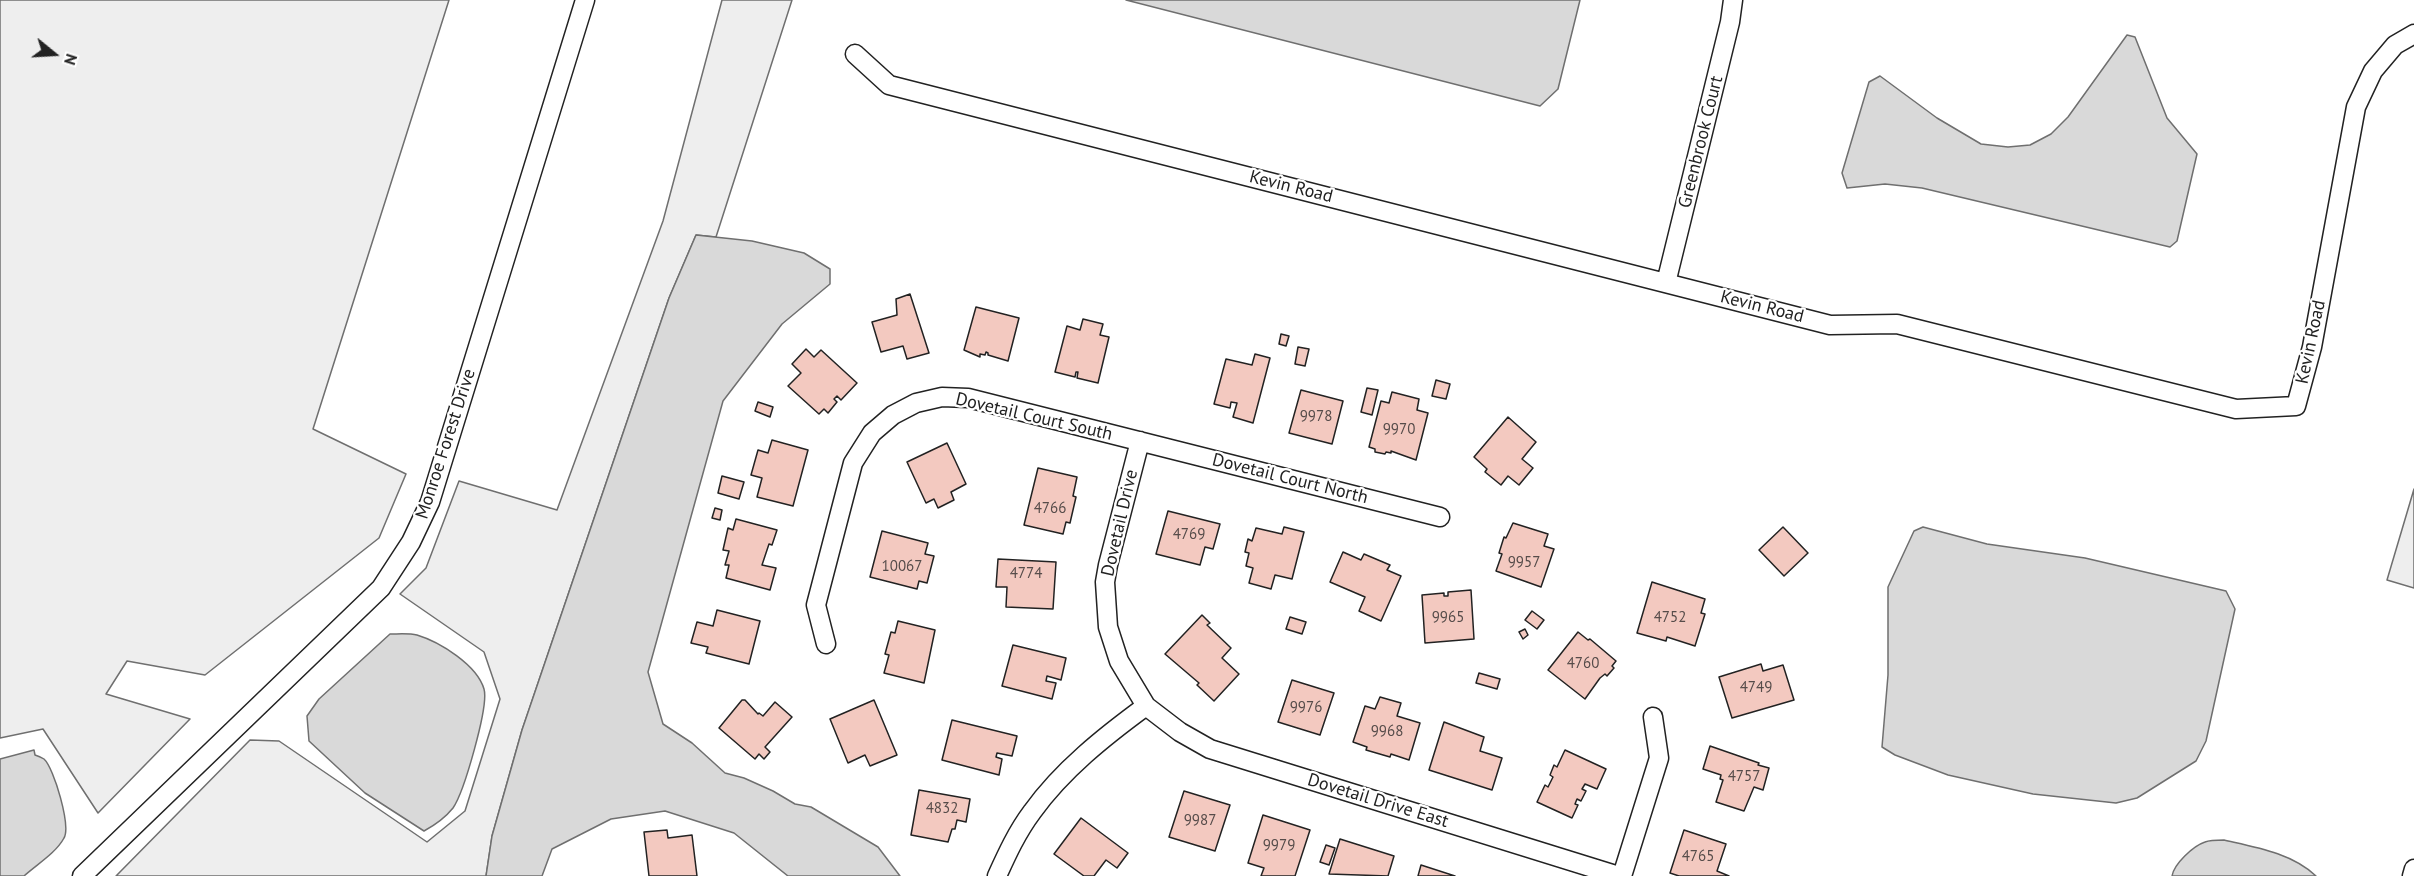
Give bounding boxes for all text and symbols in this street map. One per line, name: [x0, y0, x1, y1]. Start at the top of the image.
north arrow: [24, 24, 84, 84]
text: N: [60, 51, 82, 68]
street label: Greenbrook Court: [1674, 74, 1728, 210]
street label: Kevin Road: [1247, 166, 1335, 208]
street label: Kevin Road: [1718, 286, 1806, 328]
street label: Kevin Road: [2292, 298, 2330, 386]
street label: Monroe Forest Drive: [412, 366, 480, 522]
street label: Dovetail Court South: [954, 388, 1114, 446]
house number: 9978: [1300, 408, 1332, 426]
house number: 9970: [1383, 421, 1415, 439]
street label: Dovetail Court North: [1210, 449, 1370, 509]
street label: Dovetail Drive: [1097, 467, 1143, 579]
house number: 4766: [1034, 500, 1066, 518]
house number: 4769: [1173, 526, 1205, 544]
house number: 9957: [1508, 554, 1540, 572]
house number: 10067: [882, 558, 922, 576]
house number: 4774: [1010, 565, 1042, 583]
house number: 9965: [1432, 609, 1464, 627]
house number: 4752: [1654, 609, 1686, 627]
house number: 4760: [1567, 655, 1599, 673]
house number: 4749: [1740, 679, 1772, 697]
house number: 9976: [1290, 699, 1322, 717]
house number: 9968: [1371, 723, 1403, 741]
house number: 4757: [1728, 768, 1760, 786]
street label: Dovetail Drive East: [1305, 769, 1451, 833]
house number: 4832: [926, 800, 958, 818]
house number: 9987: [1184, 812, 1216, 830]
house number: 9979: [1263, 837, 1295, 855]
house number: 4765: [1682, 848, 1714, 866]

